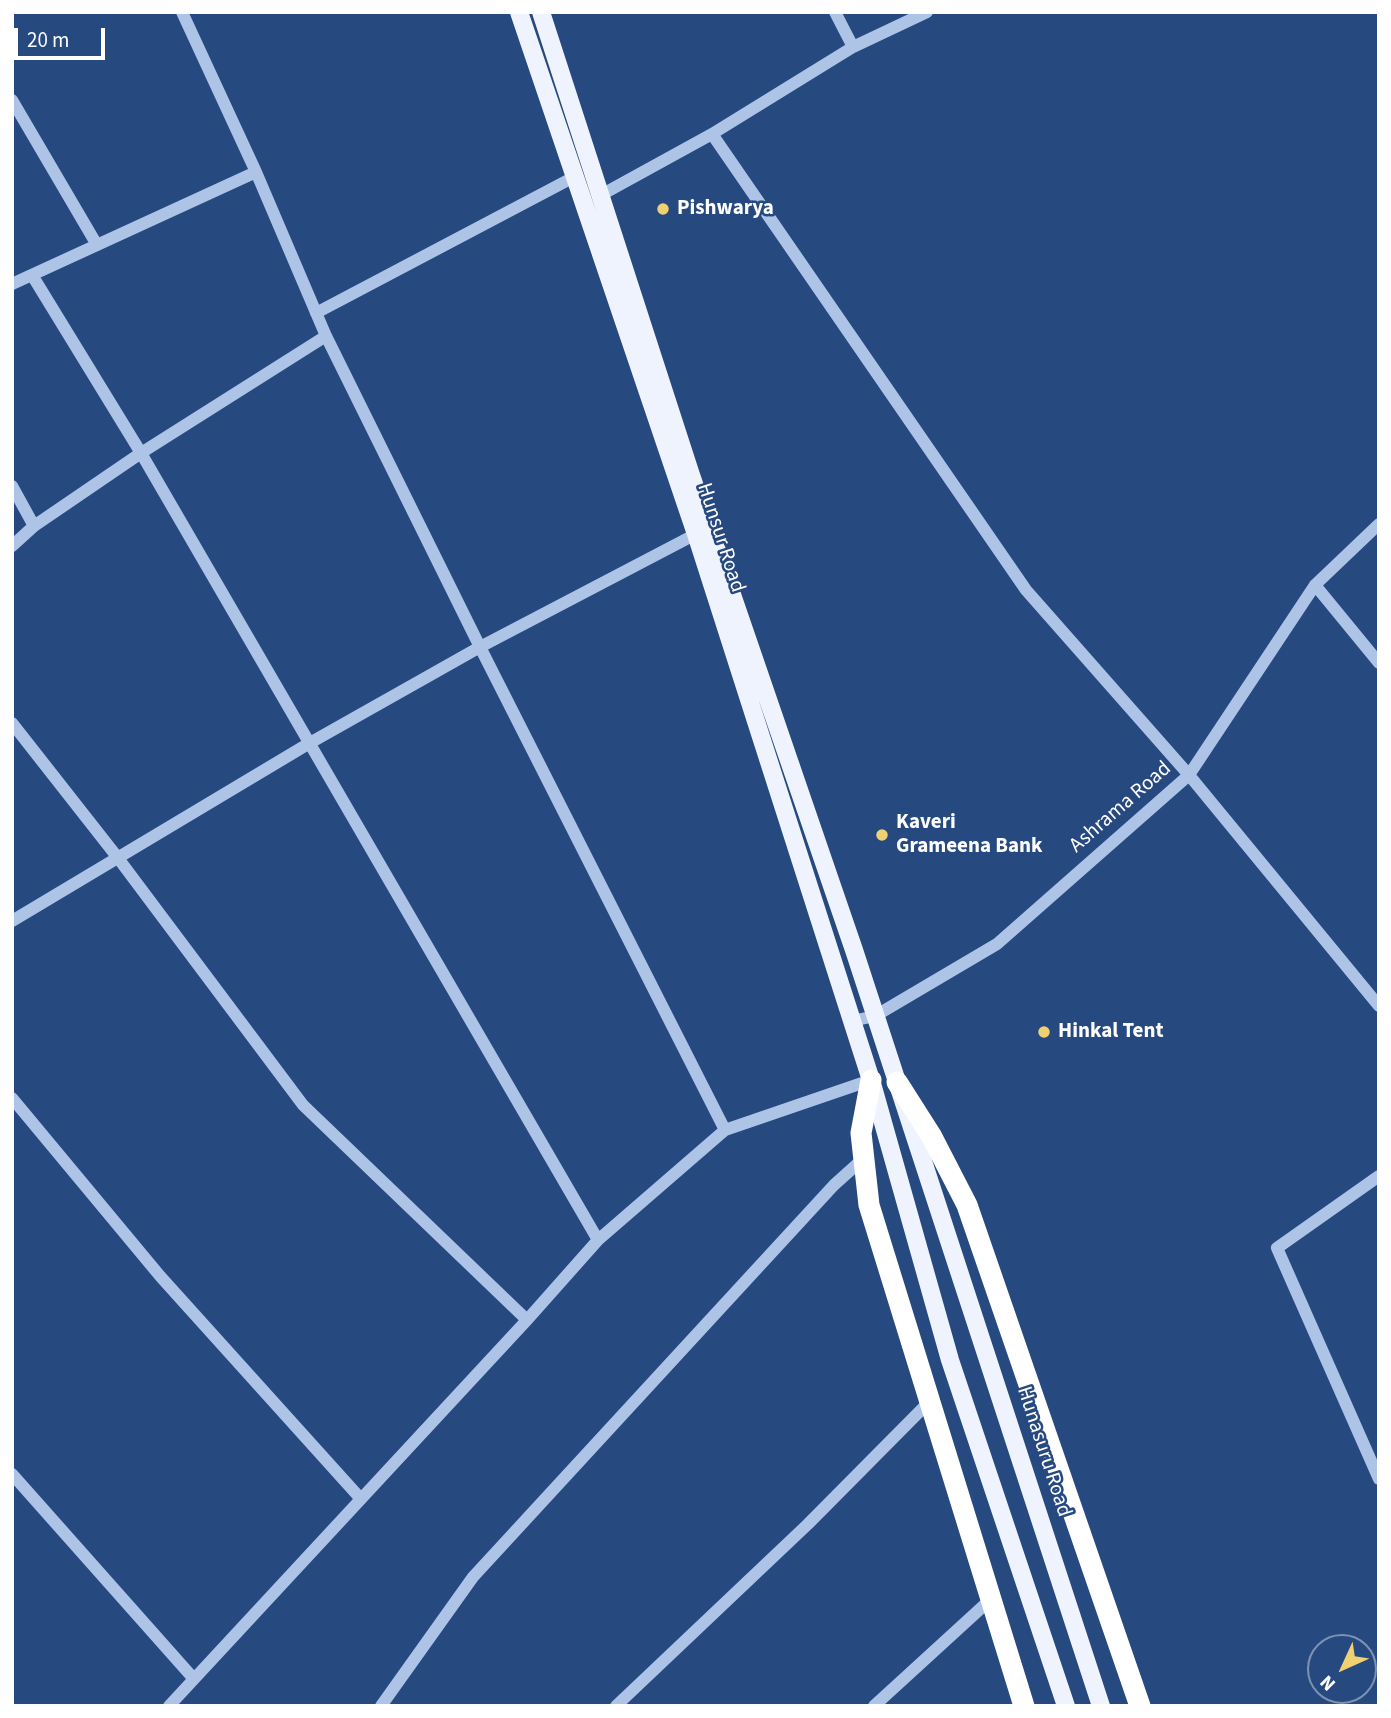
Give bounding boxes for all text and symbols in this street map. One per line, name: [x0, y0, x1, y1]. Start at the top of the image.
scale bar: [18, 14, 108, 58]
text: 20 m: [27, 25, 69, 55]
place label: Pishwarya: [677, 196, 774, 222]
marker: Pishwarya: [655, 201, 671, 217]
street label: Hunsur Road: [690, 480, 750, 596]
street label: Ashrama Road: [1065, 757, 1177, 859]
place label: Kaveri Grameena Bank: [896, 810, 1043, 860]
marker: Kaveri Grameena Bank: [874, 827, 890, 843]
place label: Hinkal Tent: [1058, 1019, 1164, 1045]
marker: Hinkal Tent: [1036, 1024, 1052, 1040]
street label: Hunasuru Road: [1010, 1384, 1076, 1520]
north arrow: [1307, 1634, 1377, 1704]
text: N: [1314, 1669, 1342, 1697]

